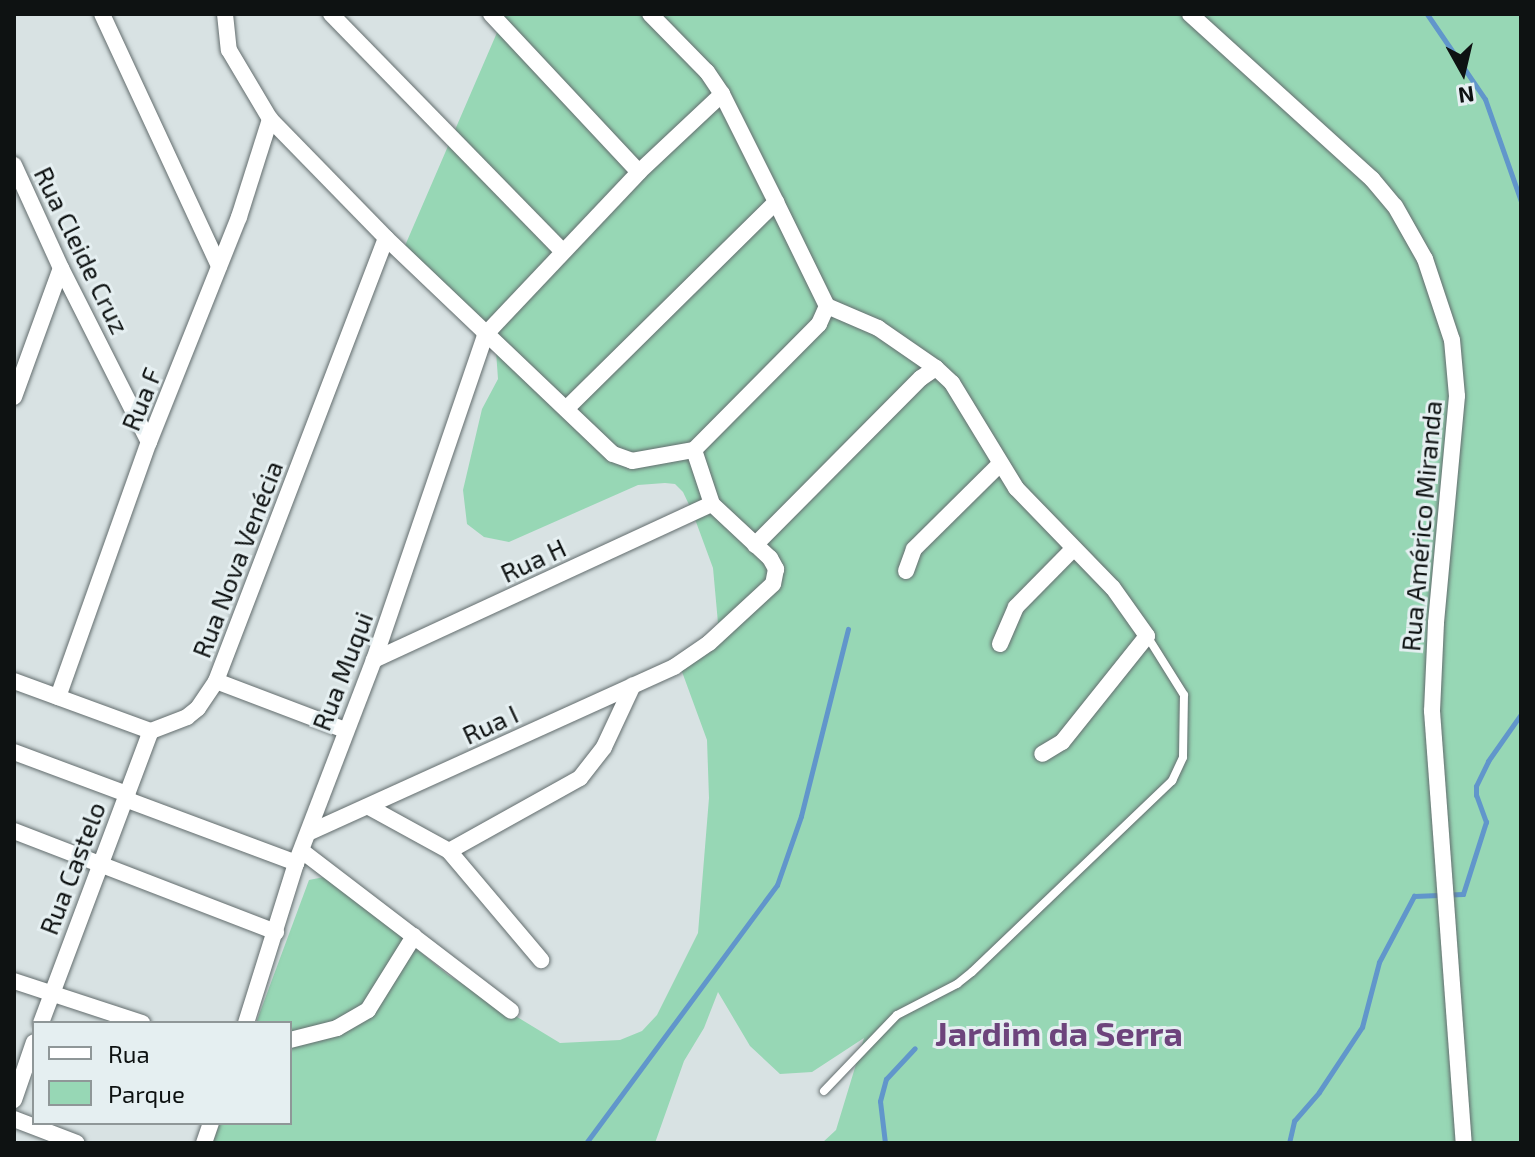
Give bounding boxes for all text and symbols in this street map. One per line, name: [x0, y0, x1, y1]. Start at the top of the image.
north arrow: [1423, 32, 1503, 112]
text: N: [1457, 82, 1476, 110]
street label: Rua Cleide Cruz: [28, 161, 136, 339]
street label: Rua F: [114, 363, 168, 435]
street label: Rua Américo Miranda: [1394, 399, 1448, 653]
street label: Rua Nova Venécia: [185, 456, 289, 662]
street label: Rua H: [495, 531, 571, 589]
street label: Rua Muqui: [305, 607, 379, 735]
street label: Rua I: [457, 698, 523, 750]
street label: Rua Castelo: [32, 797, 112, 939]
district label: Jardim da Serra: [935, 1013, 1183, 1053]
legend: [32, 1021, 292, 1125]
text: Rua: [108, 1039, 150, 1068]
text: Parque: [108, 1079, 185, 1108]

